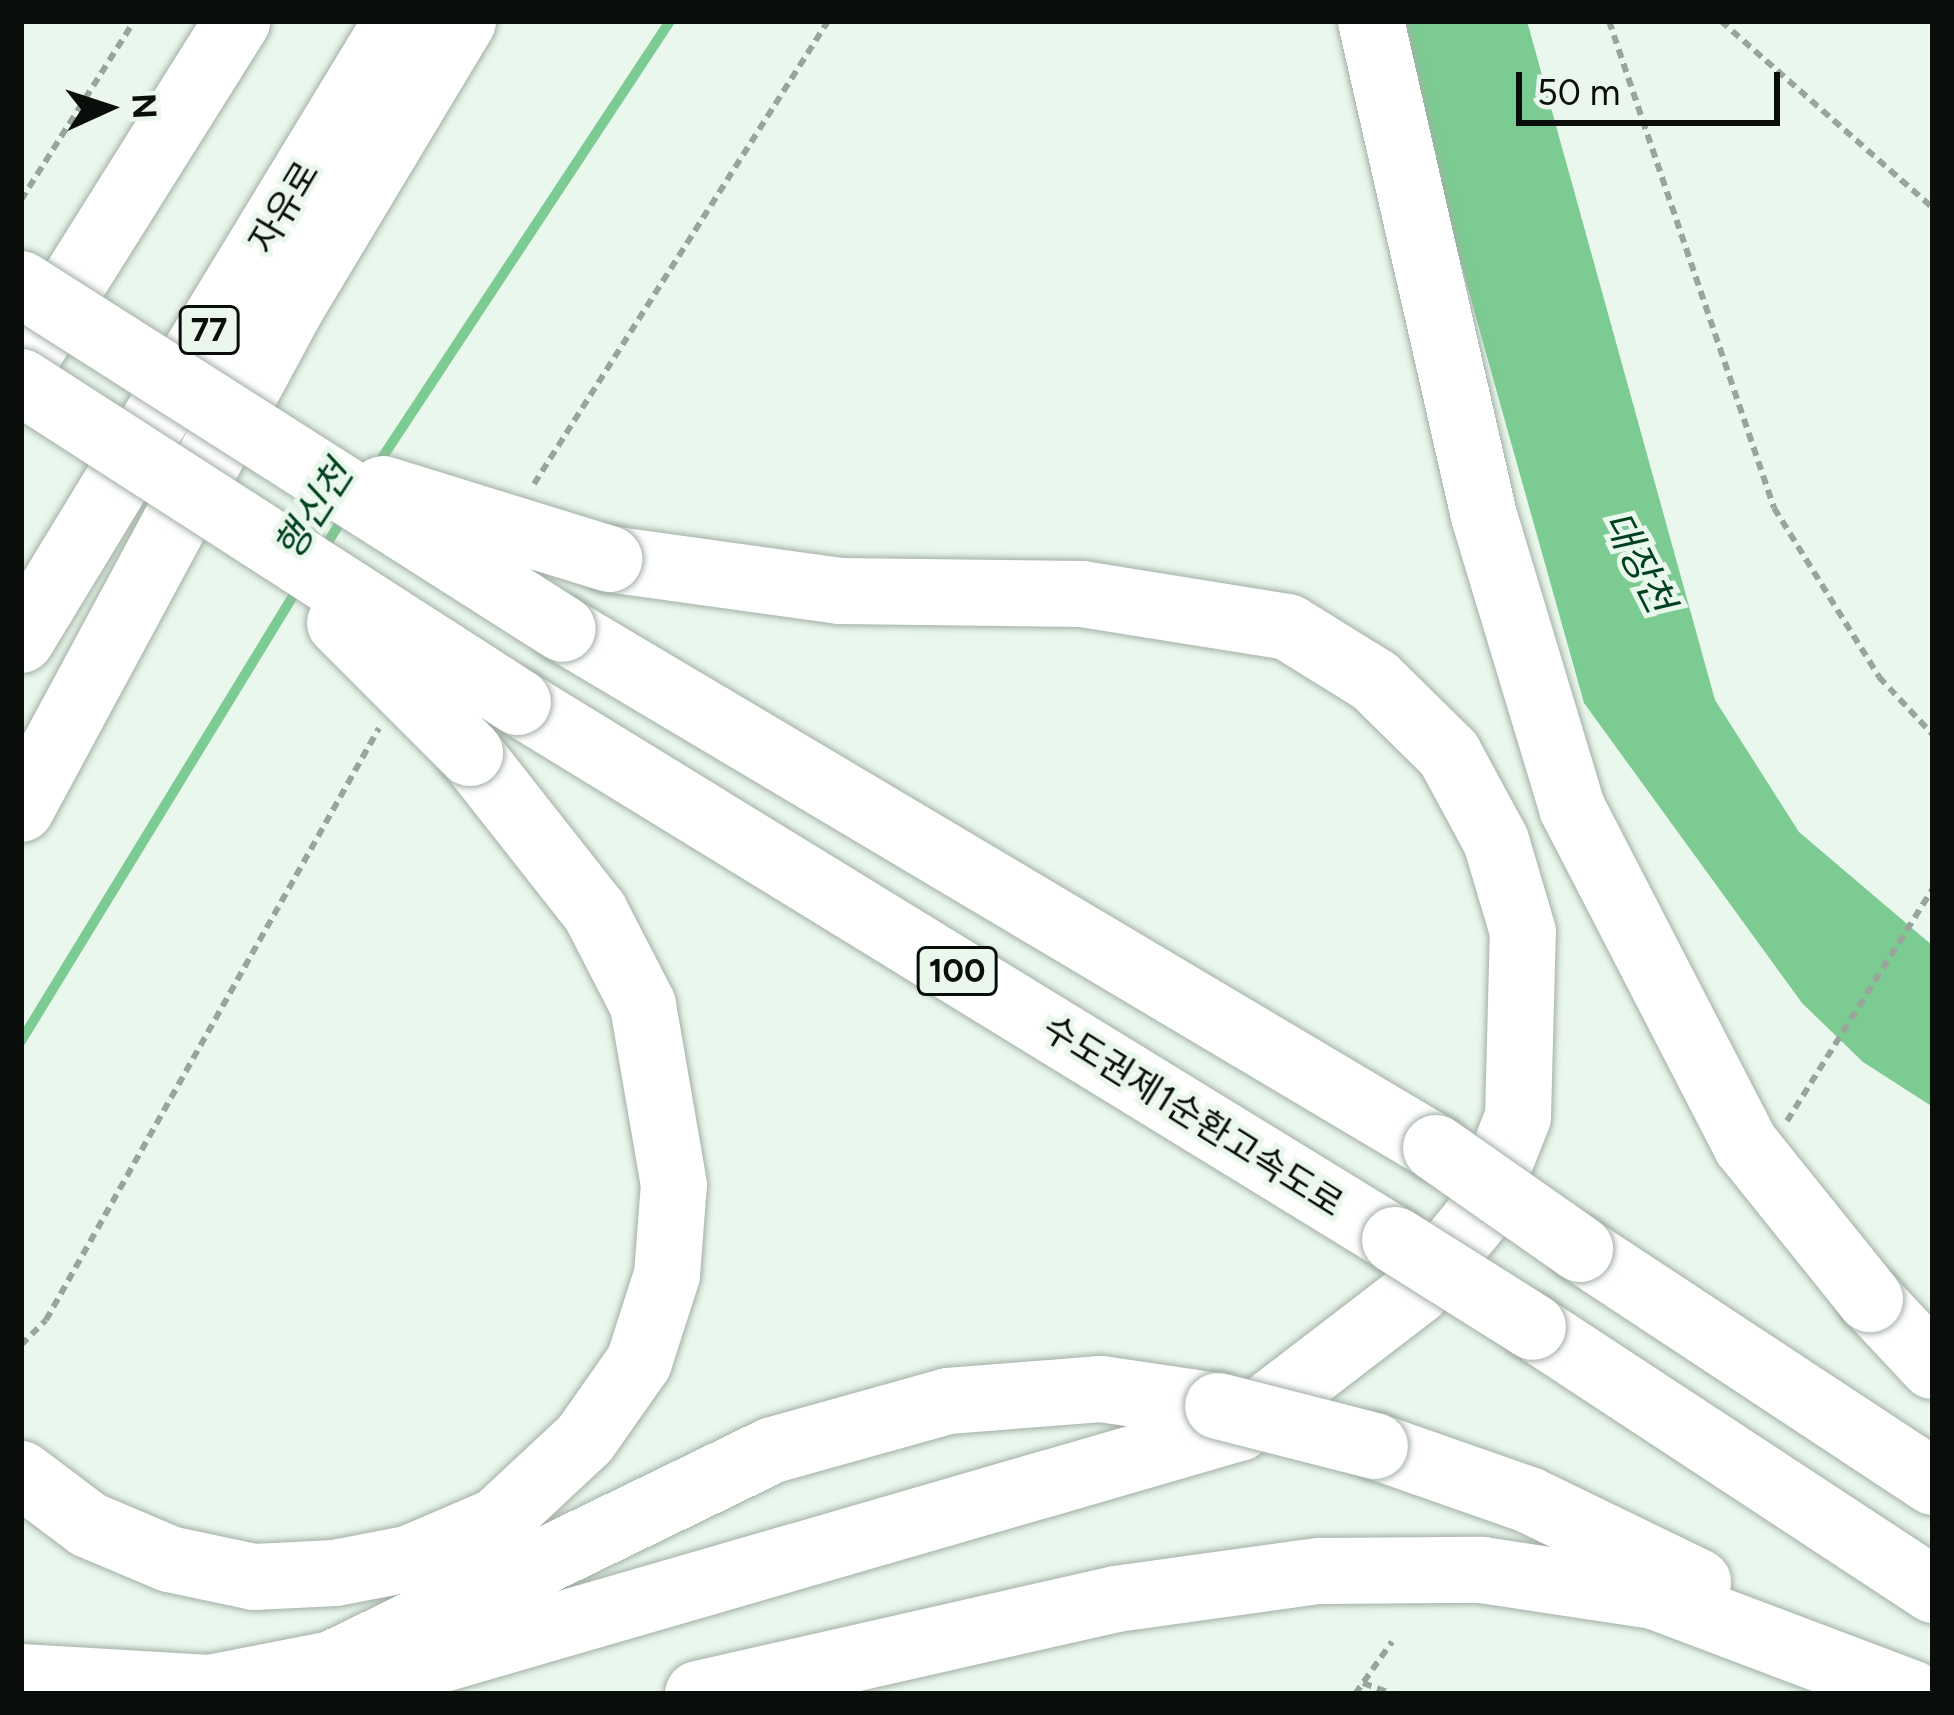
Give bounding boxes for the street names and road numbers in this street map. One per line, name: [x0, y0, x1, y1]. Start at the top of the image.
street label: 자유로: [240, 153, 328, 261]
road number: 77: [176, 303, 242, 357]
road number: 100: [915, 944, 999, 998]
street label: 수도권제1순환고속도로: [1035, 1006, 1351, 1226]

